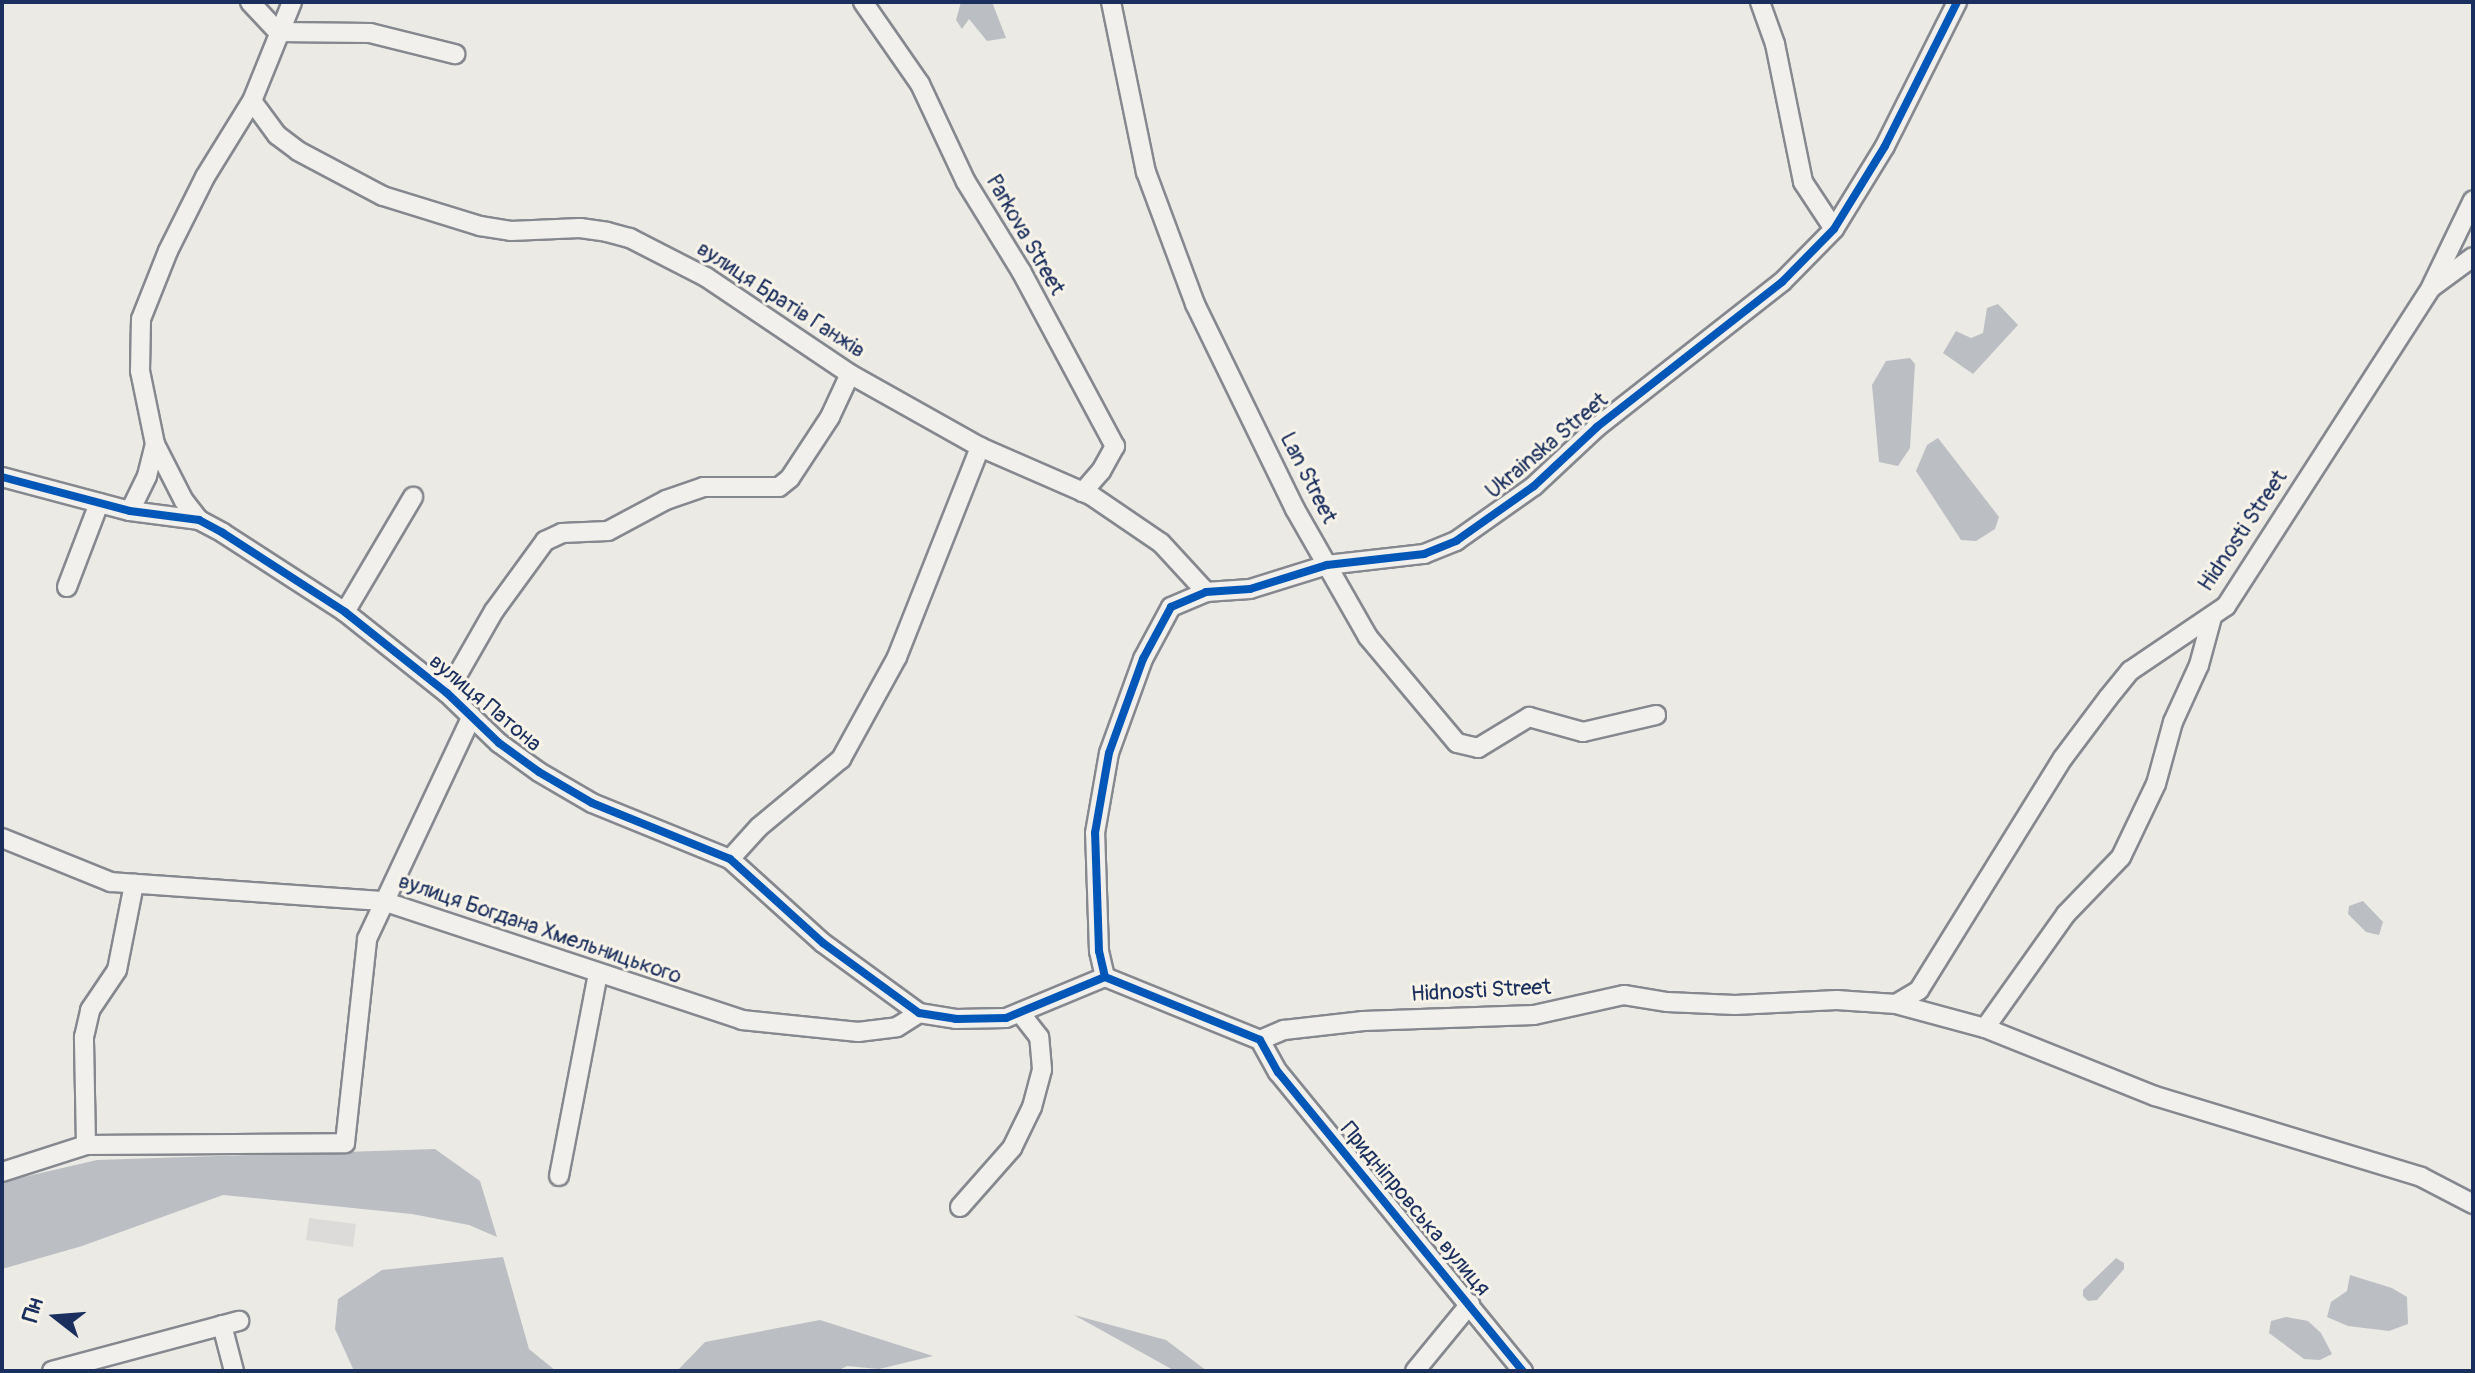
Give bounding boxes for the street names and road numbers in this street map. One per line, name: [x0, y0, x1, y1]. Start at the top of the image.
street label: Parkova Street: [980, 170, 1070, 300]
street label: вулиця Братів Ганжів: [692, 236, 870, 364]
street label: Ukrainska Street: [1481, 387, 1613, 505]
street label: Lan Street: [1274, 428, 1342, 528]
street label: Hidnosti Street: [2193, 465, 2293, 597]
street label: вулиця Патона: [424, 649, 546, 757]
street label: вулиця Богдана Хмельницького: [395, 868, 685, 990]
street label: Hidnosti Street: [1410, 974, 1552, 1008]
street label: Придніпровська вулиця: [1334, 1117, 1496, 1301]

